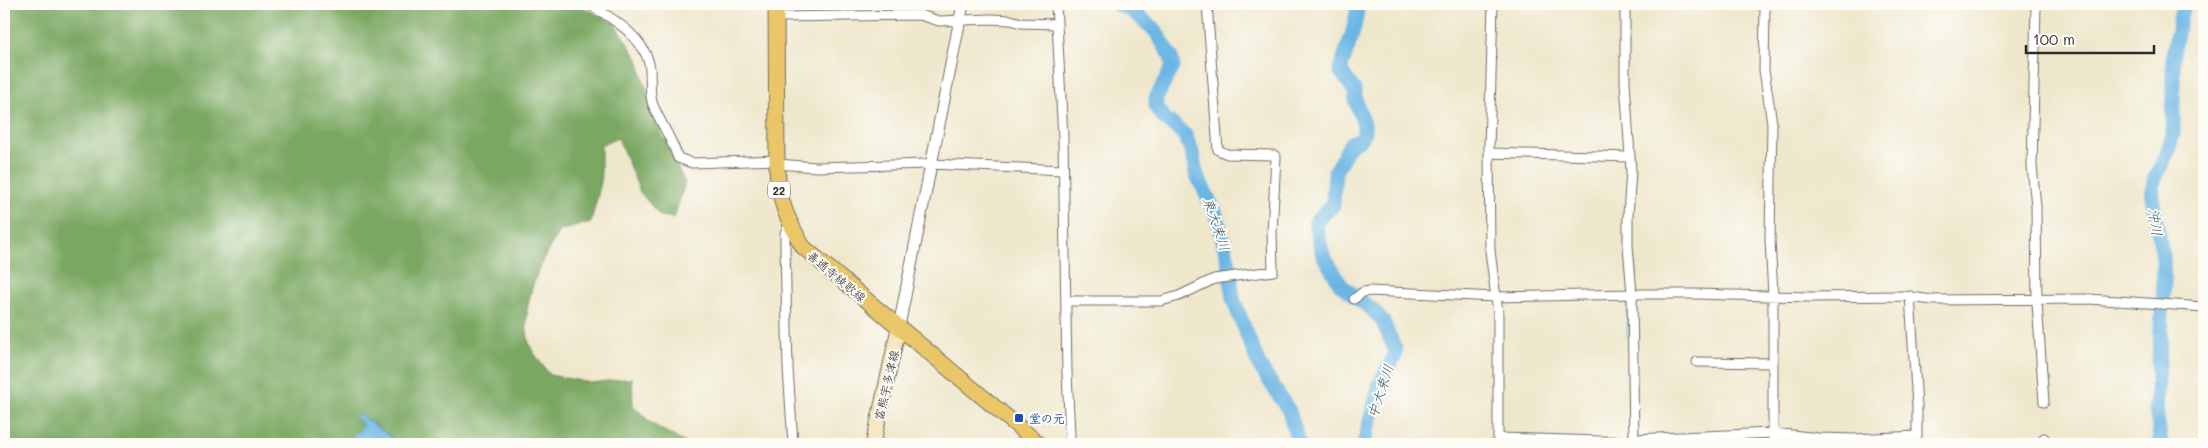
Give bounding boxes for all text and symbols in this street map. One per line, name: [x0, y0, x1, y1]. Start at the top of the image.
scale bar: [2026, 22, 2153, 54]
text: 100 m: [2033, 29, 2075, 49]
road number: 22: [768, 182, 790, 198]
water label: 東大束川: [1199, 194, 1235, 254]
water label: 沖川: [2145, 207, 2167, 237]
street label: 善通寺綾歌線: [804, 247, 870, 305]
street label: 富熊宇多津線: [870, 348, 902, 422]
water label: 中大束川: [1362, 361, 1398, 421]
place label: 堂の元: [1029, 410, 1065, 426]
marker: 堂の元: [1013, 412, 1025, 424]

